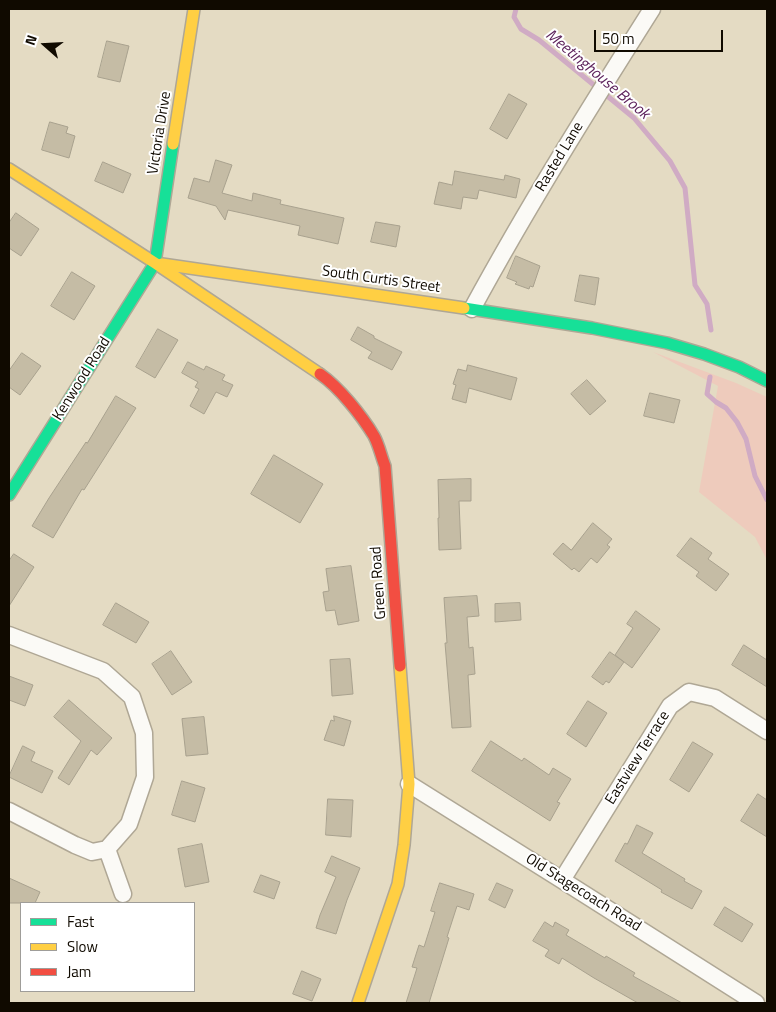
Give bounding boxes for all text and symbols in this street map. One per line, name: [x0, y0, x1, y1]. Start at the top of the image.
north arrow: [20, 20, 70, 70]
scale bar: [596, 20, 725, 52]
water label: Meetinghouse Brook: [541, 26, 653, 124]
text: 50 m: [602, 27, 635, 50]
text: N: [19, 32, 42, 48]
street label: Victoria Drive: [145, 90, 175, 176]
street label: Rasted Lane: [532, 119, 588, 195]
street label: South Curtis Street: [321, 263, 441, 297]
street label: Kenwood Road: [49, 334, 115, 424]
street label: Green Road: [367, 546, 391, 620]
street label: Eastview Terrace: [602, 708, 674, 808]
street label: Old Stagecoach Road: [522, 850, 644, 936]
legend: [20, 902, 195, 992]
text: Fast: [67, 910, 94, 933]
text: Slow: [67, 935, 98, 958]
text: Jam: [67, 960, 91, 983]

